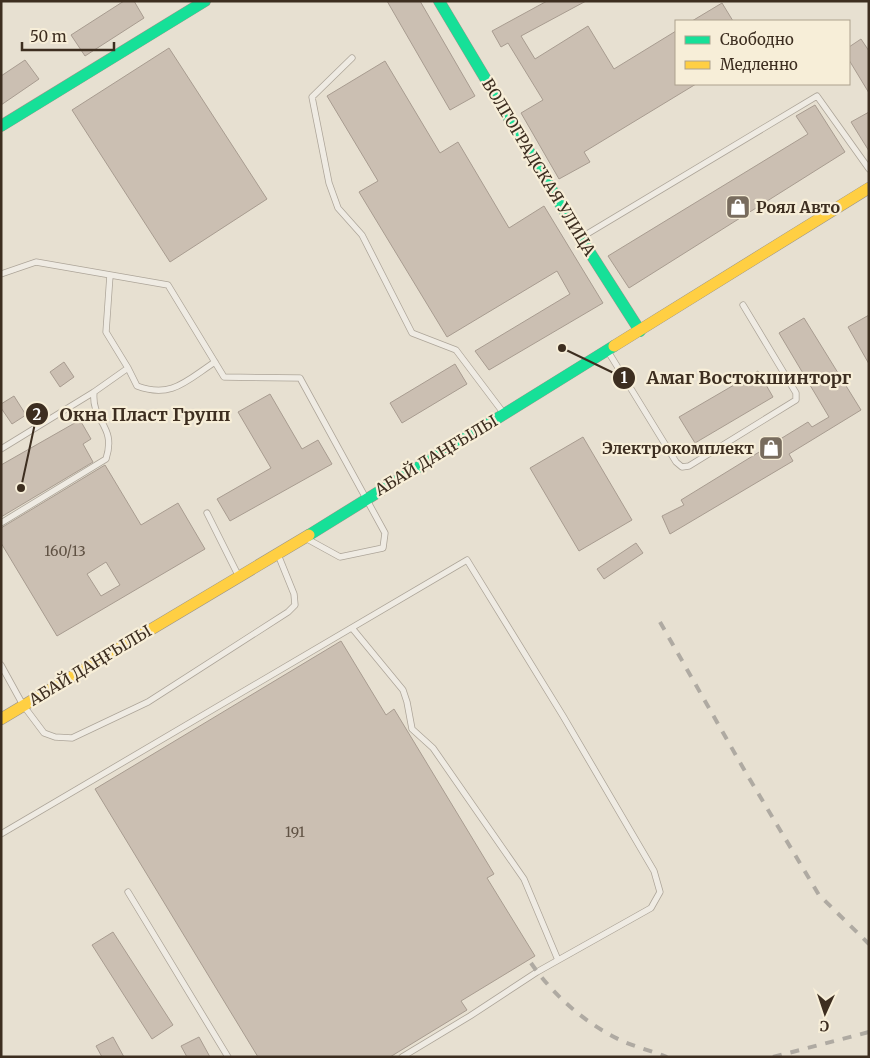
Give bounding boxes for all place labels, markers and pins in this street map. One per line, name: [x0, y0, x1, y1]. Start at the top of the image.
shop icon: Роял Авто: [725, 194, 751, 220]
place label: Роял Авто: [756, 197, 840, 217]
callout: Амаг Востокшинторг: [612, 361, 862, 394]
callout: Окна Пласт Групп: [24, 398, 240, 431]
shop icon: Электрокомплект: [758, 435, 784, 461]
place label: Электрокомплект: [602, 438, 754, 458]

